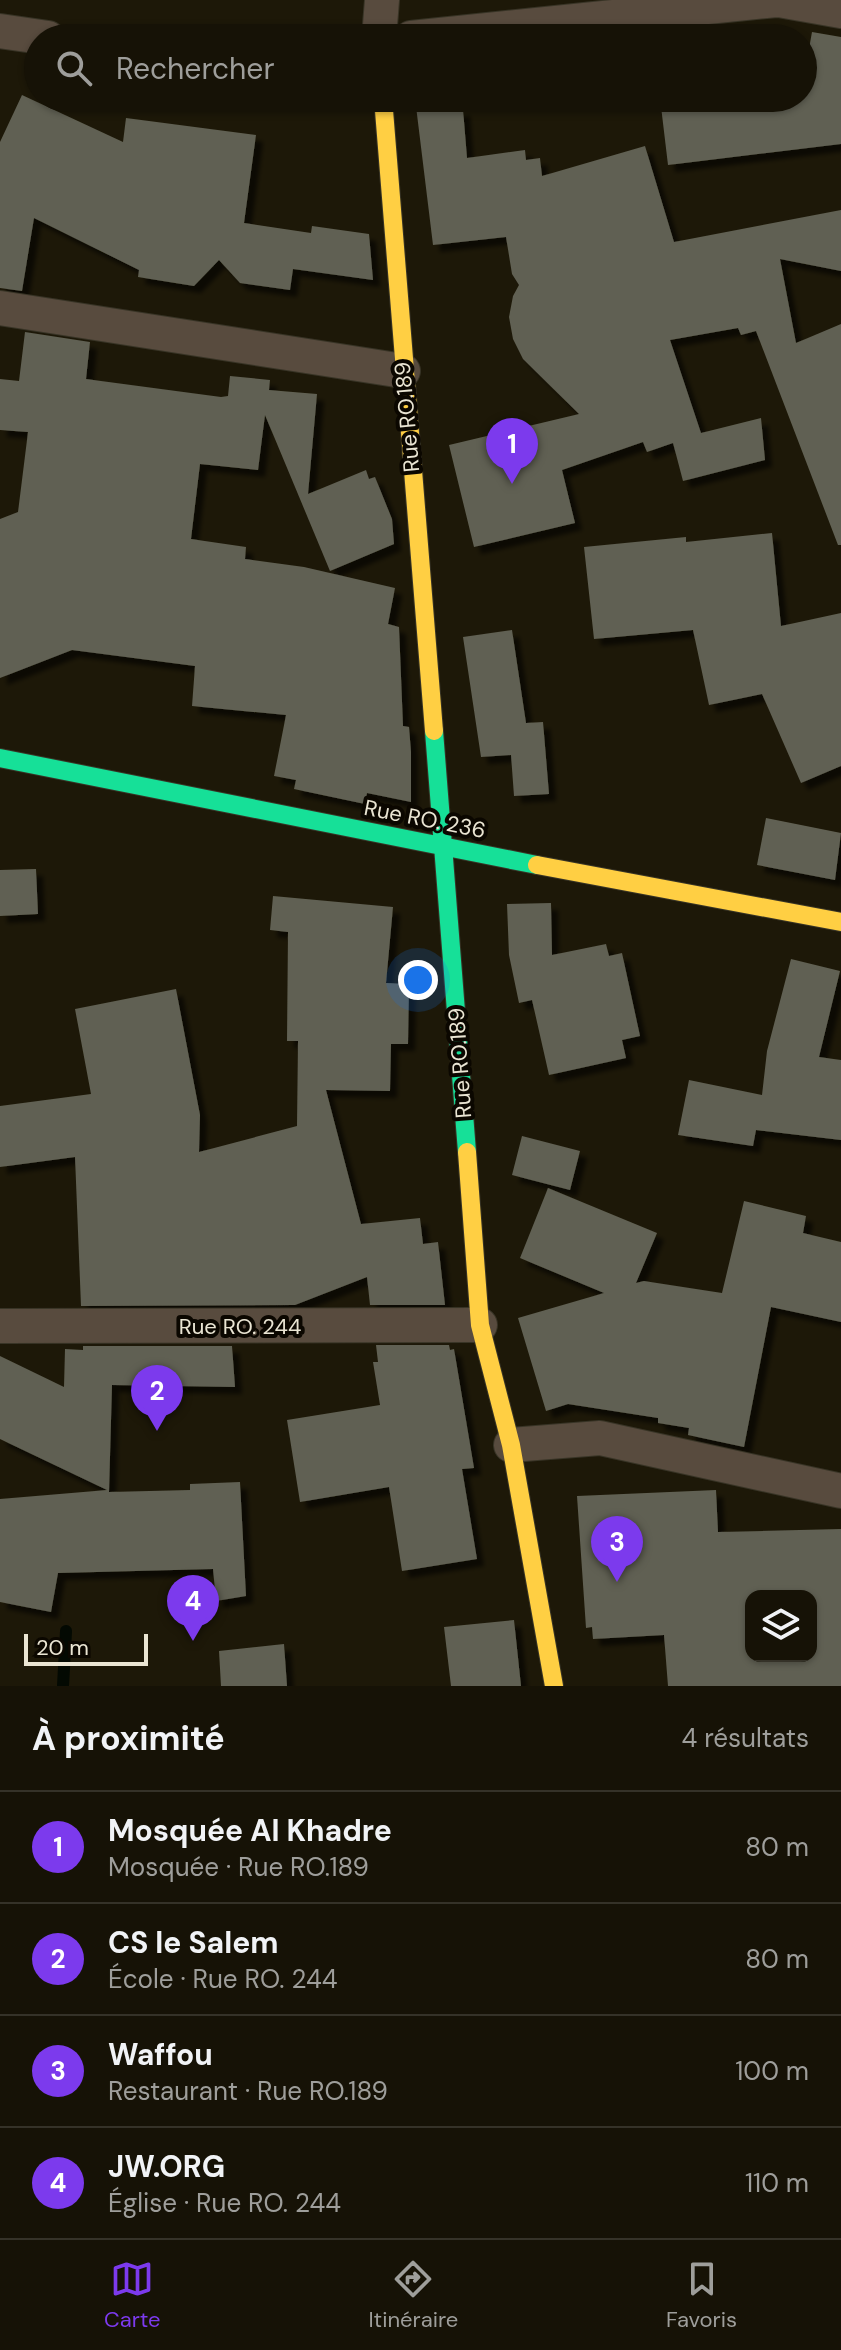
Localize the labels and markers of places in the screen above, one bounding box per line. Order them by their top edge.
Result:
pin: 1 [486,418,538,484]
pin: 2 [131,1365,183,1431]
pin: 3 [591,1516,643,1582]
pin: 4 [167,1575,219,1641]

